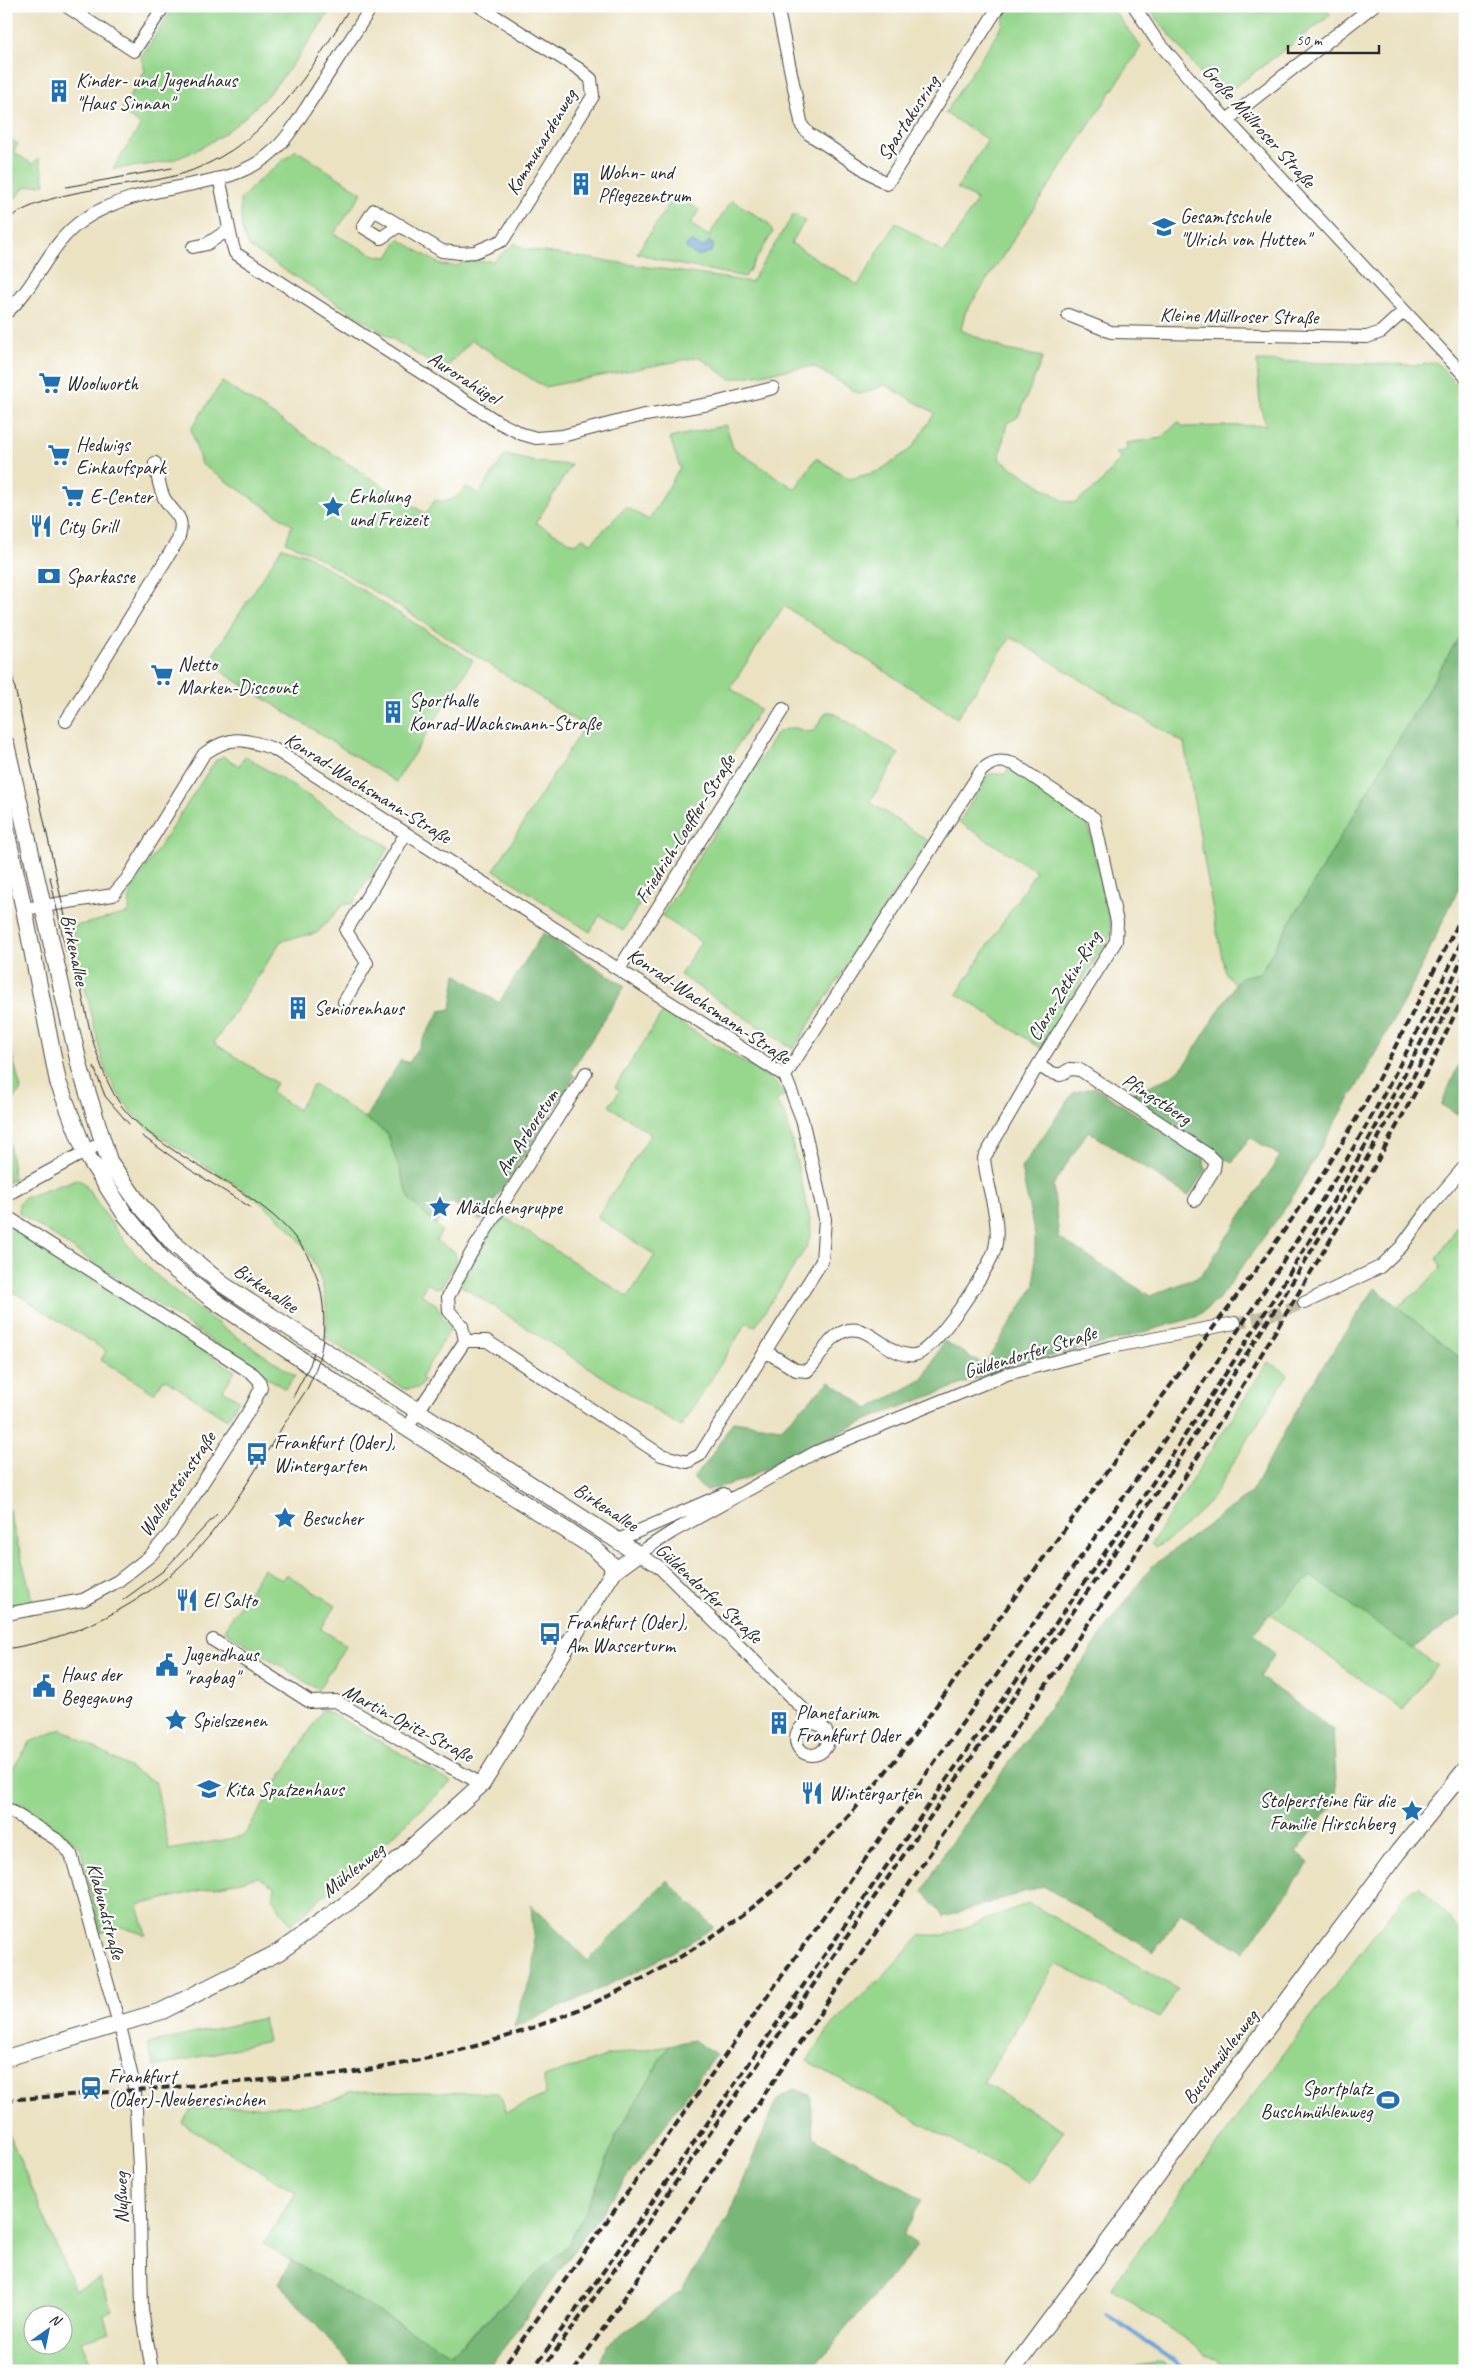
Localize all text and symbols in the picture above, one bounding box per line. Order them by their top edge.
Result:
scale bar [1288,22,1380,54]
text: 50 m [1296,31,1323,50]
street label: Große Müllroser Straße [1197,59,1322,194]
place label: Kinder- und Jugendhaus "Haus Sinnan" [76,68,239,116]
street label: Spartakusring [871,69,946,165]
building icon: Kinder- und Jugendhaus "Haus Sinnan" [46,78,72,104]
street label: Kommunardenweg [500,83,583,199]
place label: Wohn- und Pflegezentrum [598,160,692,208]
building icon: Wohn- und Pflegezentrum [568,171,594,197]
place label: Gesamtschule "Ulrich von Hutten" [1180,204,1315,252]
school or university icon: Gesamtschule "Ulrich von Hutten" [1151,214,1177,240]
street label: Kleine Müllroser Straße [1160,302,1320,330]
street label: Aurorahügel [423,346,508,412]
supermarket icon: Woolworth [37,370,63,396]
place label: Woolworth [66,371,139,396]
place label: Hedwigs Einkaufspark [76,432,167,480]
supermarket icon: Hedwigs Einkaufspark [46,442,72,468]
supermarket icon: E-Center [60,483,86,509]
place label: E-Center [90,484,154,509]
place label: Erholung und Freizeit [349,484,430,532]
place icon: Erholung und Freizeit [320,494,346,520]
restaurant icon: City Grill [28,513,54,539]
place label: City Grill [58,514,121,539]
bank icon: Sparkasse [36,563,62,589]
place label: Sparkasse [66,564,136,589]
place label: Netto Marken-Discount [178,652,300,700]
supermarket icon: Netto Marken-Discount [149,662,175,688]
place label: Sporthalle Konrad-Wachsmann-Straße [409,688,602,736]
building icon: Sporthalle Konrad-Wachsmann-Straße [380,699,406,725]
street label: Konrad-Wachsmann-Straße [280,727,457,850]
street label: Friedrich-Loeffler-Straße [629,749,742,908]
street label: Birkenallee [55,912,95,989]
street label: Clara-Zetkin-Ring [1022,925,1107,1045]
street label: Konrad-Wachsmann-Straße [623,942,797,1071]
building icon: Seniorenhaus [285,995,311,1021]
place label: Seniorenhaus [314,996,406,1021]
street label: Pfingstberg [1118,1067,1197,1131]
street label: Am Arboretum [490,1083,565,1180]
place icon: Mädchengruppe [427,1194,453,1220]
place label: Mädchengruppe [456,1195,563,1220]
street label: Birkenallee [229,1257,304,1319]
street label: Güldendorfer Straße [961,1320,1101,1384]
street label: Wallensteinstraße [133,1426,222,1541]
place label: Frankfurt (Oder), Wintergarten [274,1430,396,1478]
bus stop icon: Frankfurt (Oder), Wintergarten [244,1441,270,1467]
street label: Birkenallee [569,1477,644,1538]
place icon: Besucher [272,1505,298,1531]
place label: Besucher [302,1506,365,1531]
street label: Güldendorfer Straße [650,1537,769,1650]
restaurant icon: El Salto [174,1587,200,1613]
place label: El Salto [203,1588,259,1613]
place label: Frankfurt (Oder), Am Wasserturm [566,1610,688,1658]
bus stop icon: Frankfurt (Oder), Am Wasserturm [537,1621,563,1647]
place label: Jugendhaus "ragbag" [182,1642,260,1690]
public building icon: Jugendhaus "ragbag" [154,1652,180,1678]
place label: Haus der Begegnung [61,1662,133,1710]
public building icon: Haus der Begegnung [31,1673,57,1699]
street label: Martin-Opitz-Straße [338,1678,479,1769]
place label: Planetarium Frankfurt Oder [796,1700,902,1748]
place icon: Spielszenen [163,1707,189,1733]
place label: Spielszenen [192,1708,268,1733]
building icon: Planetarium Frankfurt Oder [766,1710,792,1736]
school or university icon: Kita Spatzenhaus [196,1776,222,1802]
place label: Kita Spatzenhaus [225,1777,346,1802]
restaurant icon: Wintergarten [799,1780,825,1806]
place label: Wintergarten [829,1781,923,1806]
place label: Stolpersteine für die Familie Hirschberg [1259,1788,1397,1836]
place icon: Stolpersteine für die Familie Hirschberg [1399,1798,1425,1824]
street label: Mühlenweg [316,1836,391,1903]
street label: Klabundstraße [81,1860,131,1963]
street label: Buschmühlenweg [1176,2003,1265,2109]
place label: Frankfurt (Oder)-Neuberesinchen [108,2064,266,2112]
station icon: Frankfurt (Oder)-Neuberesinchen [78,2075,104,2101]
place label: Sportplatz Buschmühlenweg [1261,2076,1375,2124]
sports icon: Sportplatz Buschmühlenweg [1375,2087,1401,2113]
street label: Nußweg [108,2170,134,2224]
north arrow [22,2304,72,2354]
text: N [47,2310,65,2330]

